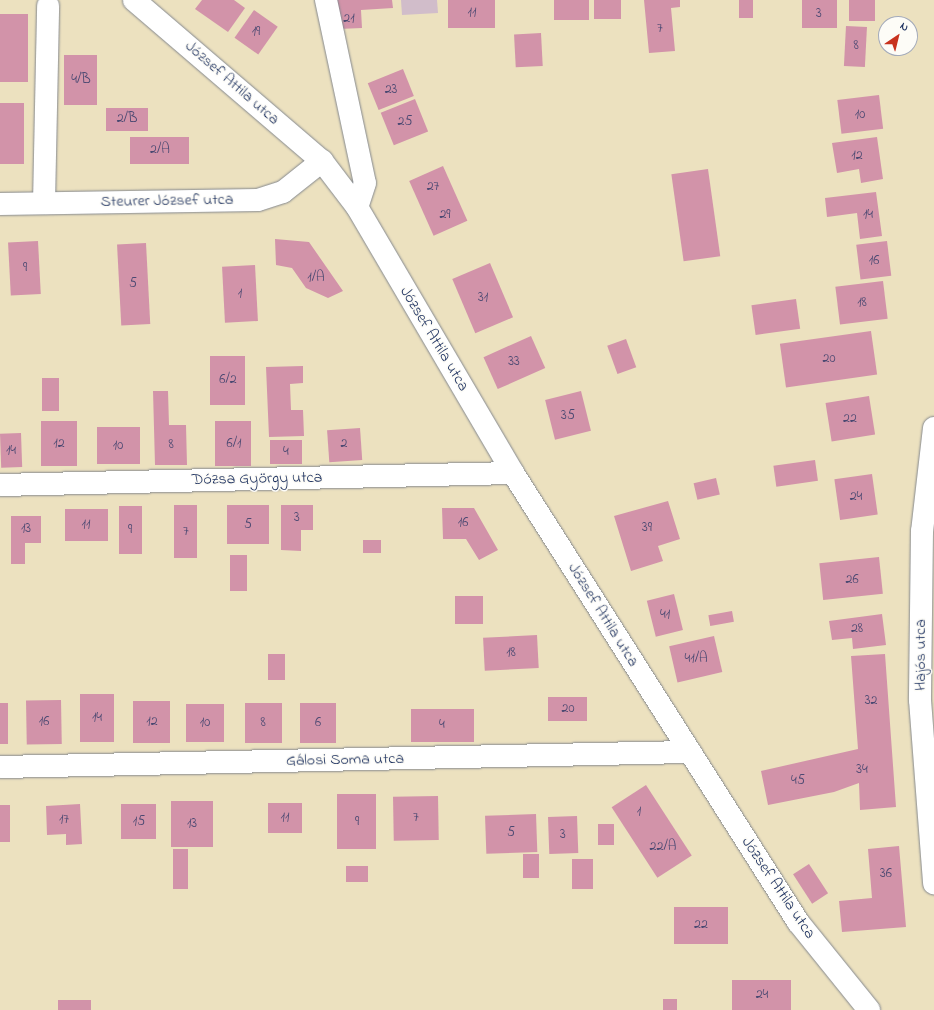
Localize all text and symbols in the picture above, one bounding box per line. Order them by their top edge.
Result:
house number: 11 [468,5,476,21]
house number: 3 [816,6,822,22]
house number: 21 [343,11,355,27]
north arrow [878,16,918,56]
text: N [897,18,912,36]
house number: 7 [657,21,663,37]
house number: 19 [252,24,260,40]
street label: József Attila utca [181,37,283,129]
house number: 8 [853,38,859,54]
house number: 4/B [71,72,91,88]
house number: 23 [385,82,397,98]
house number: 10 [855,107,865,123]
house number: 2/B [117,111,137,127]
house number: 25 [398,114,412,130]
house number: 2/A [150,142,170,158]
house number: 12 [851,148,863,164]
house number: 27 [427,179,439,195]
street label: Steurer József utca [100,190,234,212]
house number: 29 [439,207,451,223]
house number: 14 [863,207,873,223]
house number: 16 [869,253,879,269]
house number: 9 [23,260,27,276]
house number: 1/A [307,270,325,286]
house number: 5 [129,276,137,292]
street label: József Attila utca [395,283,473,395]
house number: 1 [238,286,242,302]
house number: 31 [478,290,488,306]
house number: 18 [857,295,867,311]
house number: 20 [822,351,836,367]
house number: 33 [508,354,520,370]
house number: 6/2 [219,372,237,388]
house number: 35 [561,408,575,424]
house number: 22 [843,411,857,427]
house number: 12 [53,436,65,452]
house number: 6/1 [227,436,241,452]
house number: 2 [341,436,347,452]
house number: 8 [168,437,174,453]
house number: 10 [113,438,123,454]
house number: 14 [6,443,16,459]
house number: 4 [283,444,289,460]
street label: Dózsa György utca [192,468,322,490]
house number: 24 [850,489,862,505]
house number: 3 [294,510,300,526]
house number: 16 [458,515,468,531]
house number: 11 [82,517,90,533]
house number: 5 [244,517,252,533]
house number: 39 [642,520,652,536]
house number: 13 [21,521,31,537]
house number: 9 [128,522,132,538]
house number: 7 [183,524,189,540]
street label: József Attila utca [563,560,643,670]
house number: 26 [845,572,859,588]
house number: 41 [660,607,670,623]
street label: Hajós utca [911,619,931,691]
house number: 28 [851,621,863,637]
house number: 18 [506,645,516,661]
house number: 41/A [684,651,708,667]
house number: 32 [865,693,877,709]
house number: 20 [561,701,575,717]
house number: 14 [92,710,102,726]
house number: 16 [39,714,49,730]
house number: 12 [146,714,158,730]
house number: 10 [200,715,210,731]
house number: 8 [260,715,266,731]
house number: 6 [315,715,321,731]
house number: 4 [439,717,445,733]
street label: Gálosi Soma utca [286,749,404,771]
house number: 34 [856,762,868,778]
house number: 45 [791,773,805,789]
house number: 1 [637,804,641,820]
house number: 11 [281,810,289,826]
house number: 7 [413,810,419,826]
house number: 17 [59,812,69,828]
house number: 15 [133,814,145,830]
house number: 9 [355,814,359,830]
house number: 13 [187,816,197,832]
house number: 5 [507,825,515,841]
house number: 3 [560,827,566,843]
street label: József Attila utca [737,833,819,943]
house number: 22/A [650,839,676,855]
house number: 36 [880,866,892,882]
house number: 22 [694,917,708,933]
house number: 24 [756,987,768,1003]

